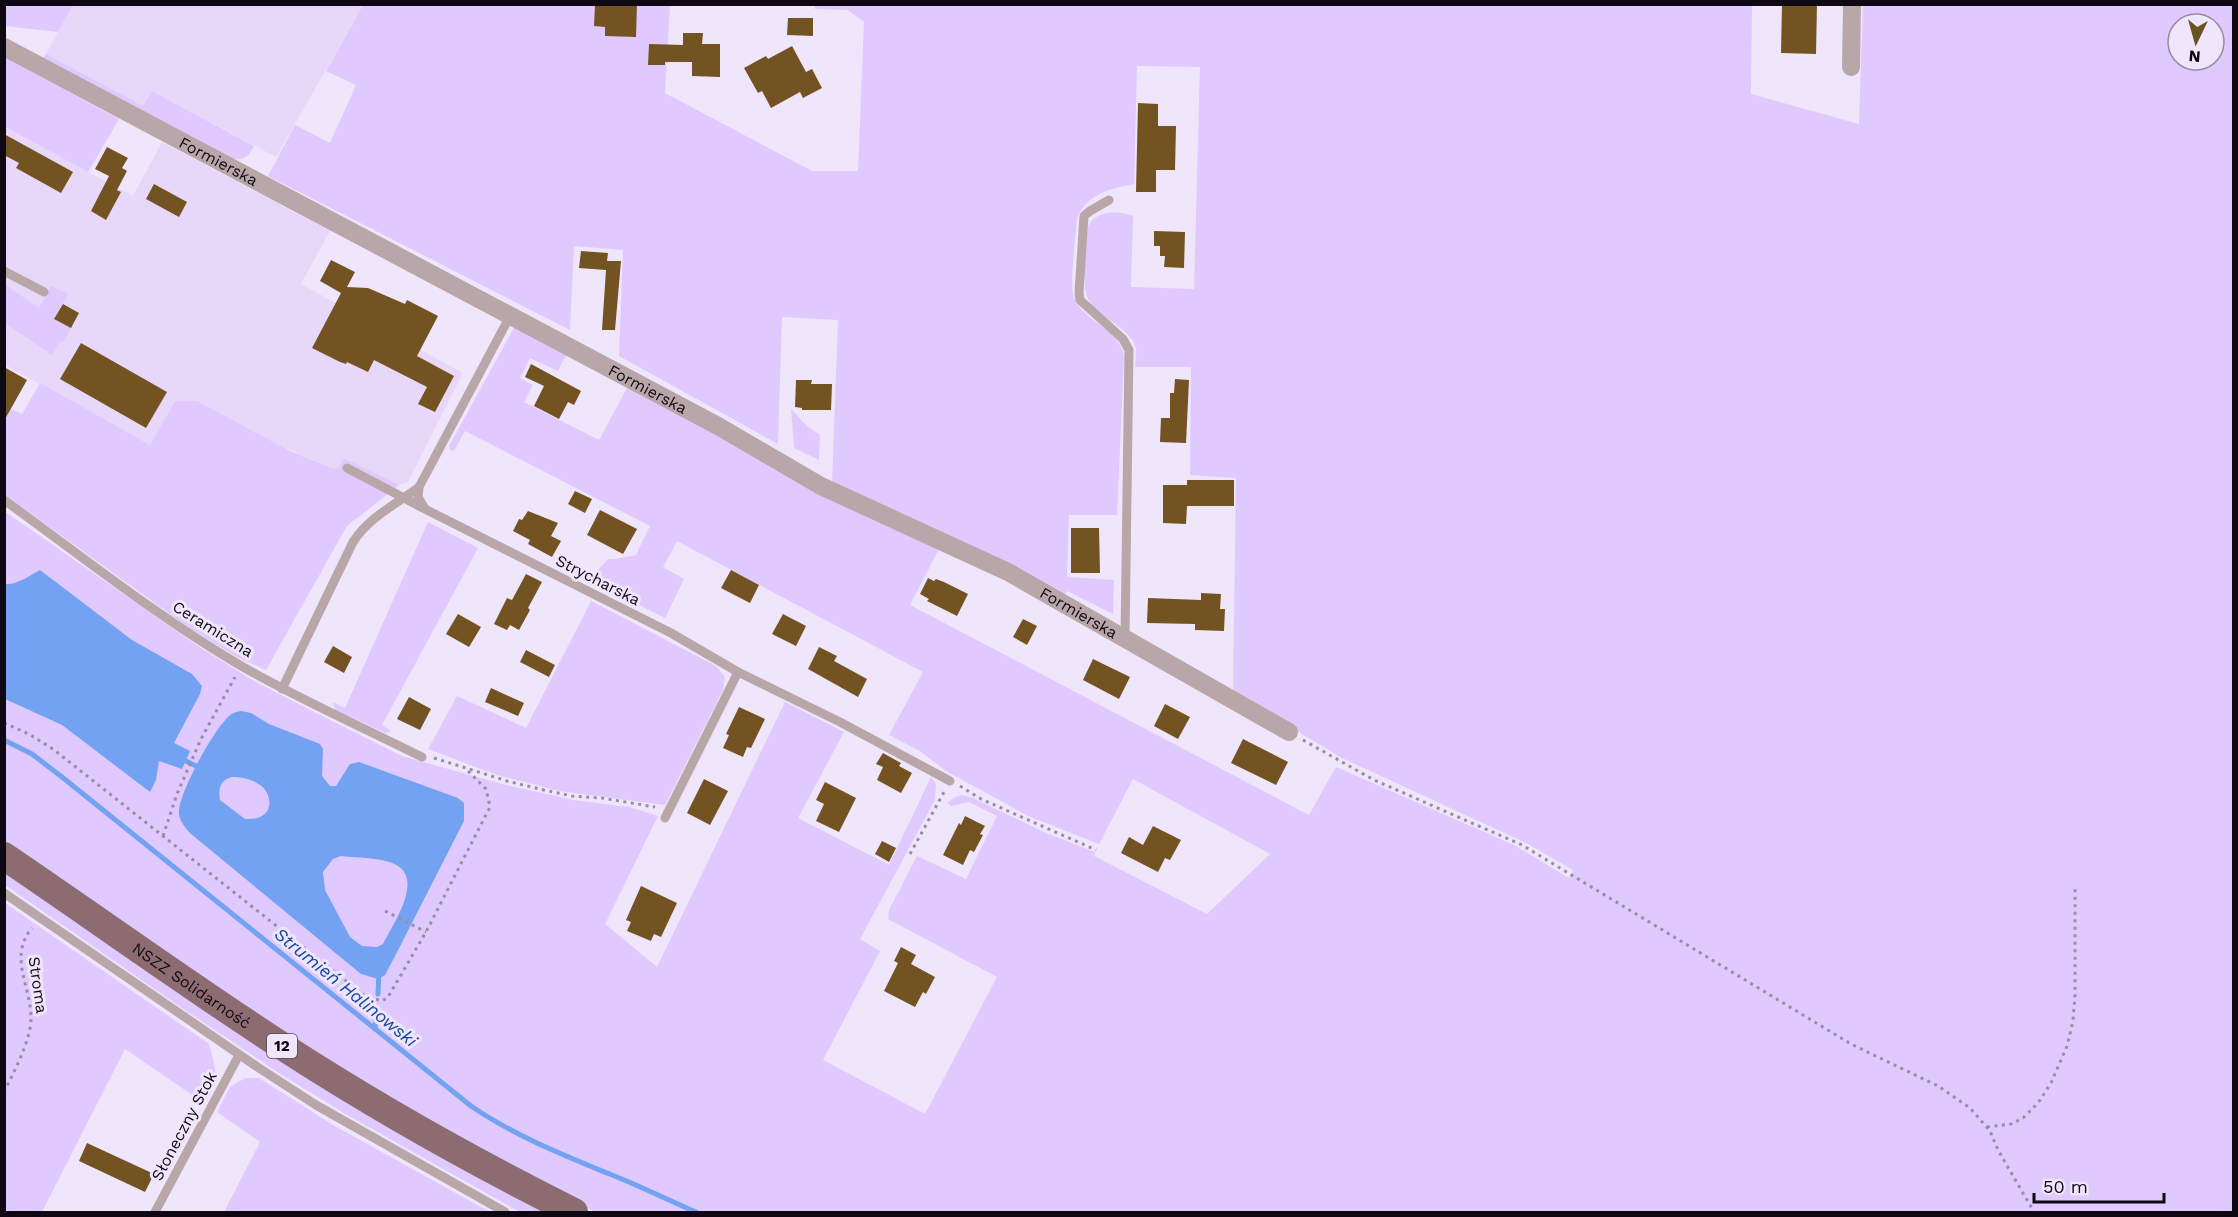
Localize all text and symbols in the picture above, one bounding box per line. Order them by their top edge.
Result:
north arrow [2166,12,2226,72]
text: N [2188,46,2201,66]
street label: Formierska [176,132,261,190]
street label: Formierska [605,360,691,417]
street label: Strycharska [553,551,643,609]
street label: Formierska [1037,583,1121,642]
street label: Ceramiczna [169,597,257,661]
water label: Strumień Halinowski [270,923,423,1052]
street label: NSZZ Solidarność [129,938,255,1032]
street label: Stroma [25,955,51,1015]
road number: 12 [267,1034,297,1058]
street label: Słoneczny Stok [147,1068,221,1184]
scale bar [2034,1166,2164,1204]
text: 50 m [2043,1176,2088,1197]

